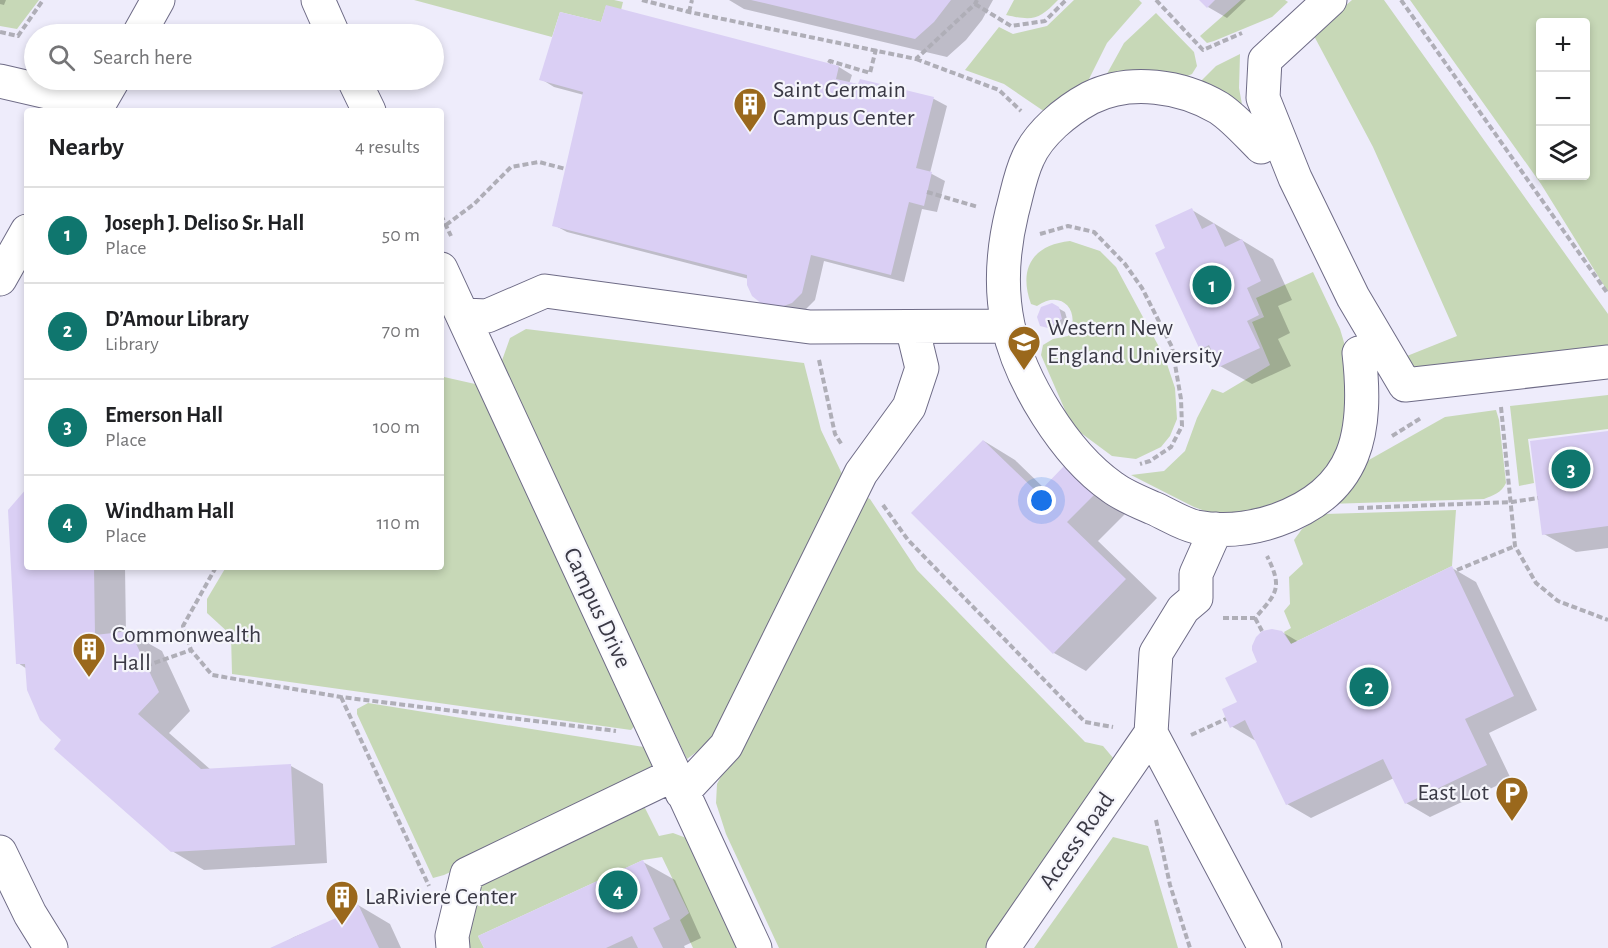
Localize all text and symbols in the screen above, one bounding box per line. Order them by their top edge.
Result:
map controls [1536,18,1590,180]
button: + [1536,18,1590,72]
search box [24,24,444,90]
icon: search [45,41,78,74]
text: Search here [93,46,192,68]
button: − [1536,72,1590,126]
place label: Saint Germain Campus Center [773,78,915,130]
building icon: Saint Germain Campus Center [732,86,768,133]
button: layers [1536,126,1590,180]
text: Nearby [48,134,124,160]
text: 4 results [355,137,420,157]
text: Joseph J. Deliso Sr. Hall [105,212,304,234]
text: 1 [64,225,71,245]
text: 50 m [382,225,420,245]
text: Place [105,238,146,258]
pin: 1 [1192,262,1232,308]
text: D’Amour Library [105,308,249,330]
place label: Western New England University [1047,316,1222,368]
text: 2 [63,321,72,341]
text: 70 m [382,321,420,341]
school or university icon: Western New England University [1006,324,1042,371]
text: Library [105,334,159,354]
text: Emerson Hall [105,404,223,426]
text: 3 [63,417,72,437]
text: 100 m [373,417,420,437]
text: Place [105,430,146,450]
pin: 3 [1552,446,1590,492]
your location [1027,486,1056,515]
text: Windham Hall [105,500,234,522]
text: 4 [62,513,73,533]
text: 110 m [376,513,420,533]
text: Place [105,526,146,546]
street label: Campus Drive [559,544,635,672]
place label: Commonwealth Hall [112,623,261,675]
building icon: Commonwealth Hall [71,631,107,678]
pin: 2 [1350,664,1388,710]
parking icon: East Lot [1494,775,1530,822]
place label: East Lot [1417,781,1489,805]
street label: Access Road [1035,788,1119,894]
pin: 4 [598,868,638,912]
building icon: LaRiviere Center [324,879,360,926]
place label: LaRiviere Center [365,885,517,909]

